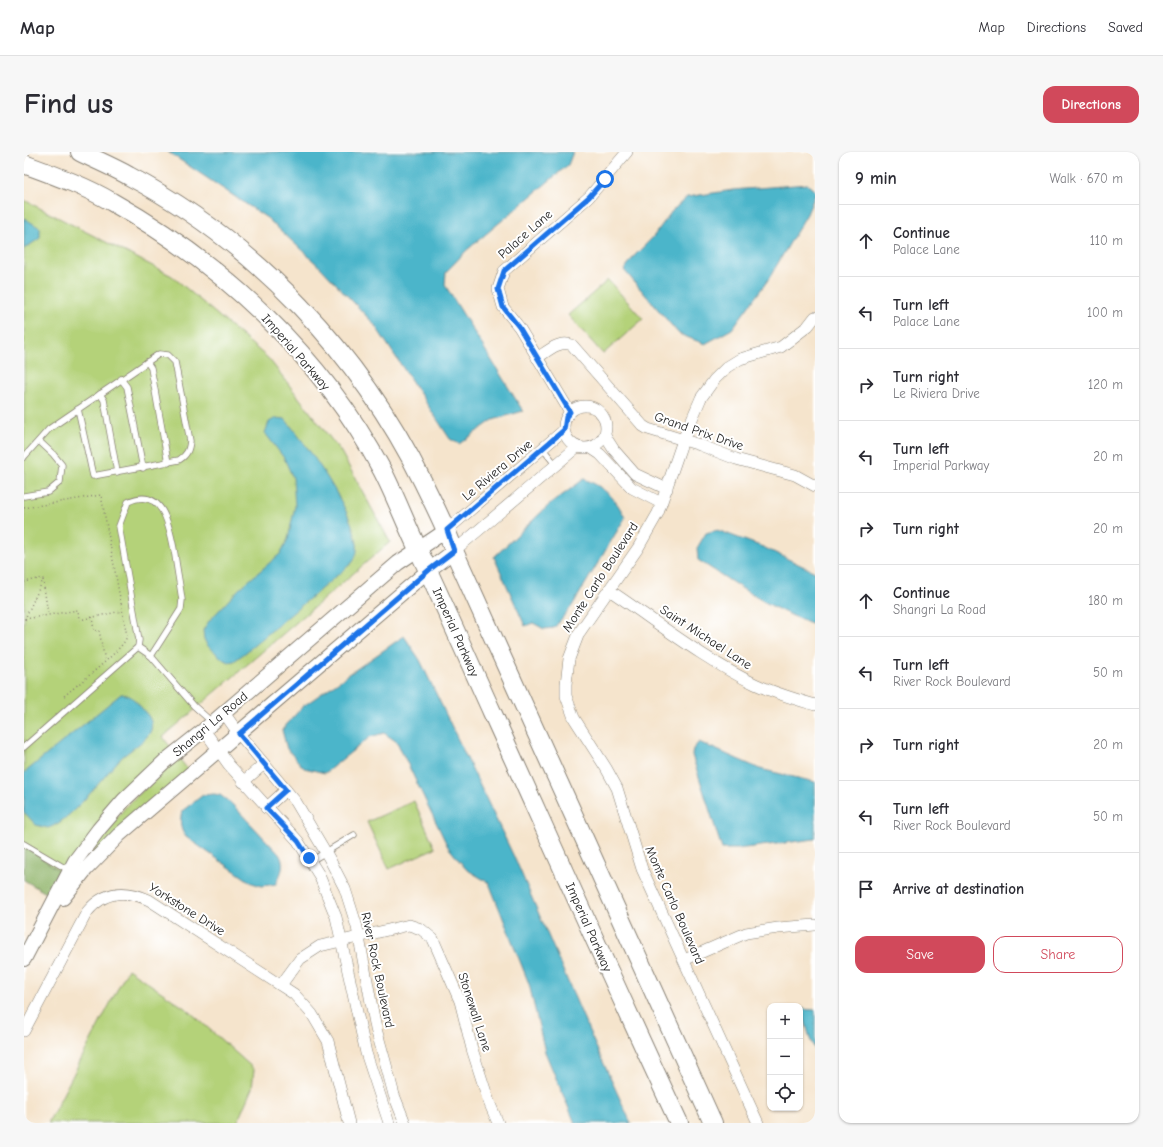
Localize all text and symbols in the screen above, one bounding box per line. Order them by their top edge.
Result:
text: Map [20,17,55,39]
text: Map [978,19,1005,36]
text: Directions [1027,19,1086,36]
text: Saved [1108,19,1143,36]
button: Directions [1043,86,1139,123]
text: Find us [24,88,113,120]
text: 9 min [855,169,897,188]
route start [596,170,614,188]
text: Walk · 670 m [1050,171,1123,186]
street label: Palace Lane [495,206,555,262]
text: Continue [893,224,950,242]
icon: ahead [855,230,877,252]
text: 110 m [1090,233,1123,248]
text: Palace Lane [893,242,960,257]
text: Turn left [893,296,949,314]
icon: left [855,302,877,324]
text: 100 m [1087,305,1123,320]
street label: Imperial Parkway [259,311,333,393]
text: Palace Lane [893,314,960,329]
text: Turn right [893,368,959,386]
icon: right [855,374,877,396]
text: 120 m [1088,377,1123,392]
text: Le Riviera Drive [893,386,980,401]
street label: Grand Prix Drive [652,409,746,453]
street label: Le Riviera Drive [459,436,535,504]
text: Turn left [893,440,949,458]
icon: left [855,446,877,468]
text: 20 m [1093,449,1123,464]
text: Imperial Parkway [893,458,989,473]
icon: right [855,518,877,540]
street label: Monte Carlo Boulevard [559,519,641,635]
text: Turn right [893,520,959,538]
text: 20 m [1093,521,1123,536]
text: Continue [893,584,950,602]
street label: Imperial Parkway [430,585,482,679]
icon: ahead [855,590,877,612]
text: 180 m [1088,593,1123,608]
street label: Saint Michael Lane [657,602,755,672]
text: Shangri La Road [893,602,986,617]
text: Turn left [893,656,949,674]
icon: left [855,662,877,684]
text: 50 m [1093,665,1123,680]
text: River Rock Boulevard [893,674,1011,689]
street label: Shangri La Road [170,688,250,760]
icon: right [855,734,877,756]
text: Turn right [893,736,959,754]
text: 20 m [1093,737,1123,752]
text: Turn left [893,800,949,818]
icon: left [855,806,877,828]
text: 50 m [1093,809,1123,824]
text: River Rock Boulevard [893,818,1011,833]
street label: Monte Carlo Boulevard [642,844,708,966]
route end [300,849,318,867]
icon: arrive [855,878,877,900]
street label: Yorkstone Drive [146,880,228,939]
street label: Imperial Parkway [563,880,615,974]
text: Arrive at destination [893,880,1024,898]
street label: River Rock Boulevard [358,911,398,1029]
button: Save [855,936,985,973]
button: Share [993,936,1123,973]
street label: Stonewall Lane [455,971,495,1054]
map controls [767,1003,803,1111]
button: + [767,1003,803,1039]
button: − [767,1039,803,1075]
button: locate [767,1075,803,1111]

